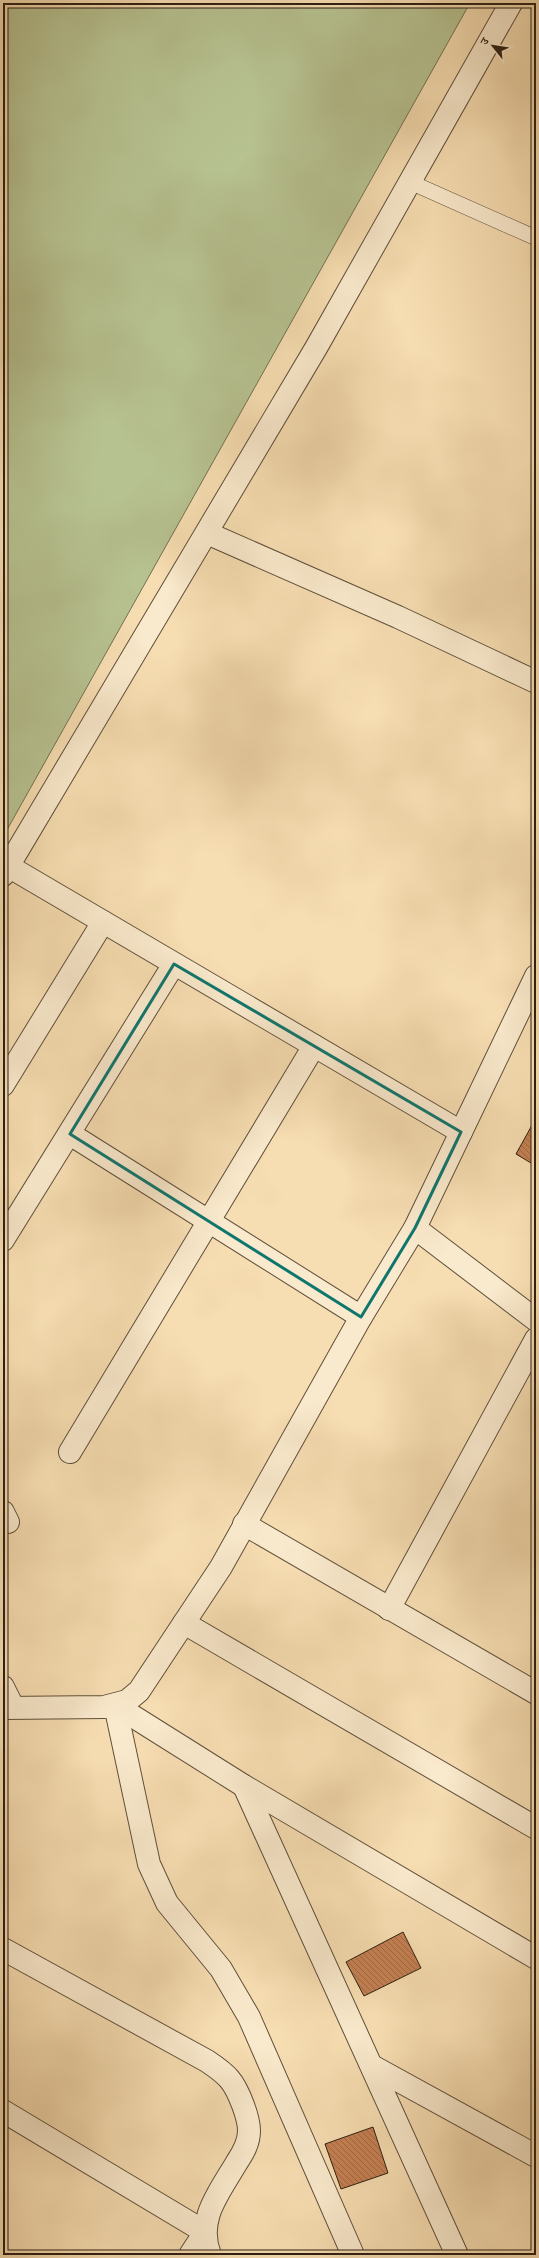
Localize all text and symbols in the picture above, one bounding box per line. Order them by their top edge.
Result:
north arrow [473,26,513,66]
text: उ [476,33,493,48]

